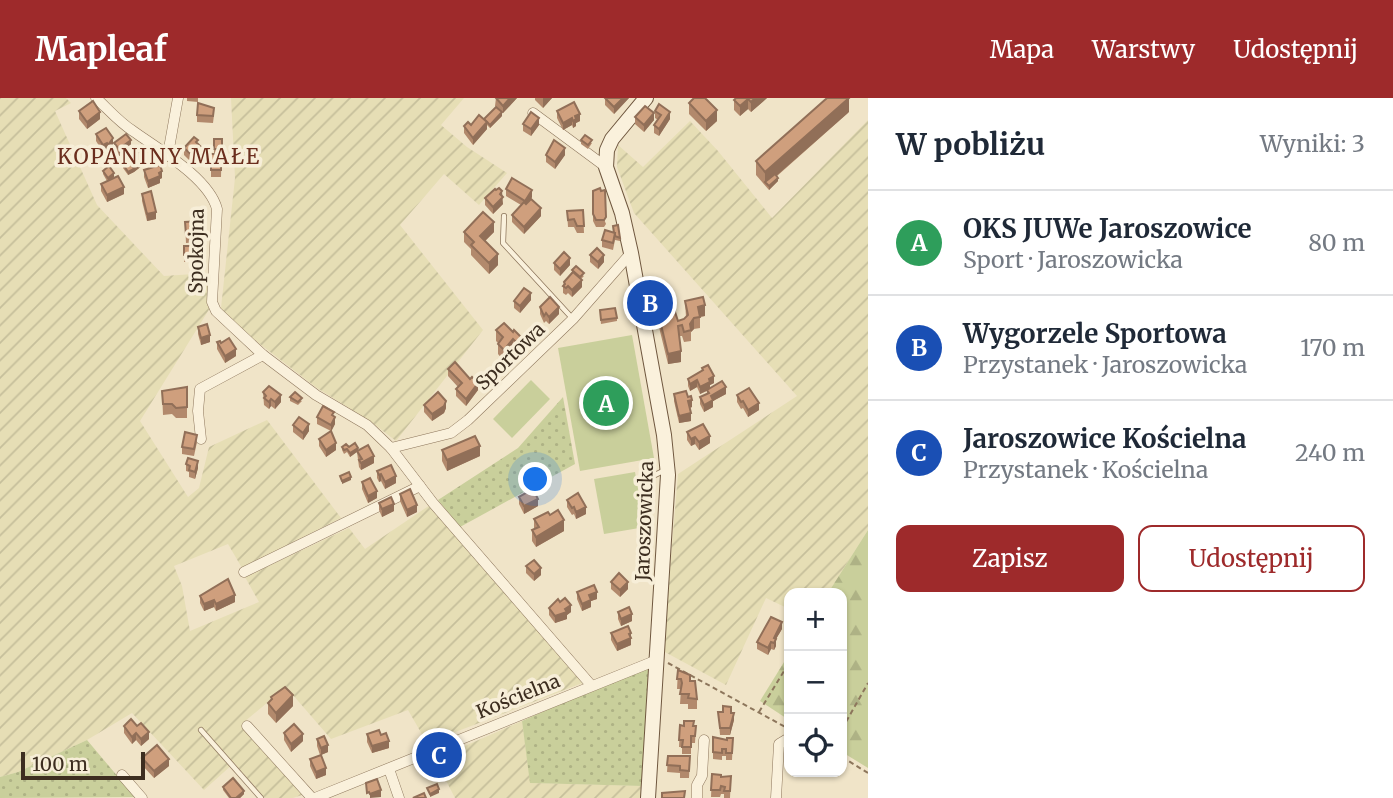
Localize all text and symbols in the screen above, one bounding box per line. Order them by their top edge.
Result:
text: Mapleaf [35,29,167,70]
text: Mapa [990,34,1054,65]
text: Warstwy [1092,34,1195,65]
text: Udostępnij [1233,34,1358,65]
text: W pobliżu [896,125,1045,163]
text: Wyniki: 3 [1260,129,1365,158]
district label: KOPANINY MAŁE [57,143,261,170]
street label: Spokojna [183,208,209,294]
text: OKS JUWe Jaroszowice [963,212,1252,245]
text: A [911,228,927,257]
text: 80 m [1308,228,1365,257]
text: Sport · Jaroszowicka [963,245,1183,274]
pin: B [627,277,673,329]
street label: Sportowa [470,317,550,395]
text: Wygorzele Sportowa [963,317,1227,350]
text: B [911,333,927,362]
text: 170 m [1300,333,1365,362]
text: Przystanek · Jaroszowicka [963,350,1247,379]
pin: A [583,377,629,429]
text: Jaroszowice Kościelna [963,422,1246,455]
text: C [911,438,927,467]
text: 240 m [1295,438,1365,467]
text: Przystanek · Kościelna [963,455,1208,484]
street label: Jaroszowicka [630,460,658,583]
your location [518,462,552,496]
button: Zapisz [896,525,1124,592]
button: Udostępnij [1138,525,1365,592]
map controls [784,588,847,777]
button: + [784,588,847,651]
button: − [784,651,847,714]
street label: Kościelna [473,668,563,724]
button: locate [784,714,847,777]
pin: C [416,729,462,781]
scale bar [21,749,145,781]
text: 100 m [32,752,88,776]

